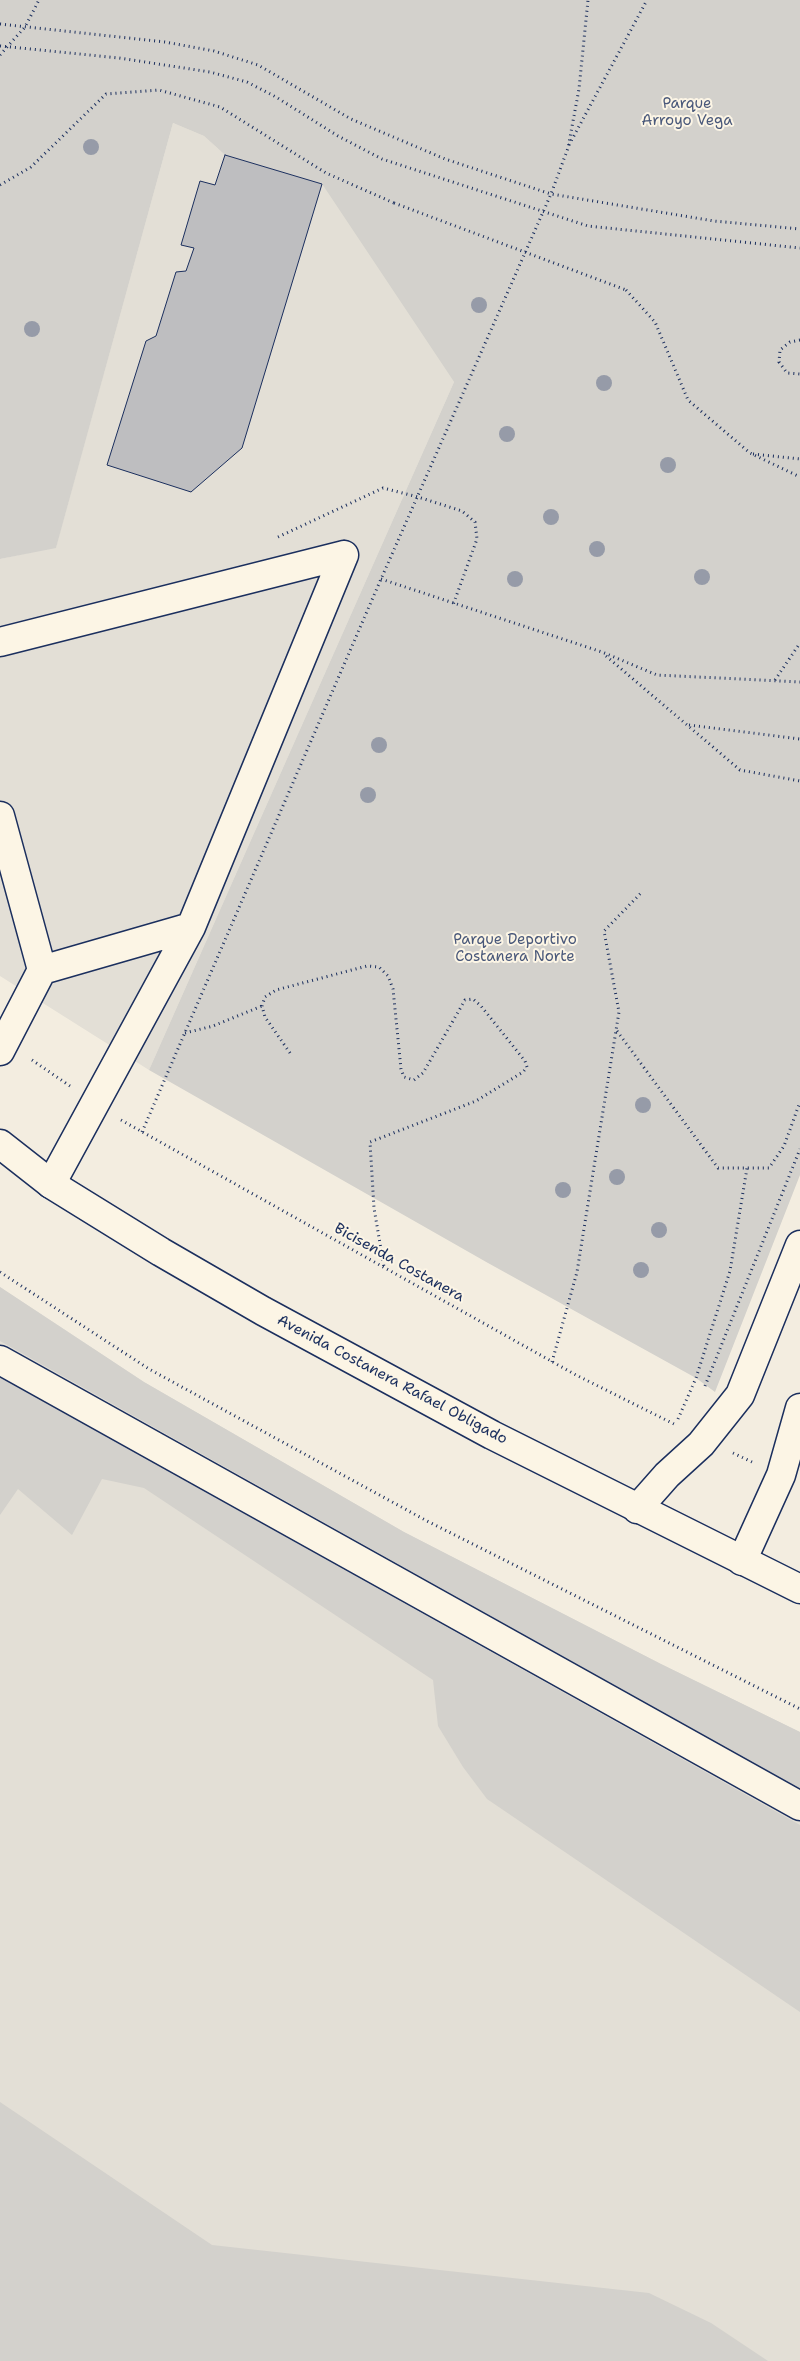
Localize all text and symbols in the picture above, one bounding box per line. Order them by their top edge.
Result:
park label: Parque Arroyo Vega [641,95,733,130]
park label: Parque Deportivo Costanera Norte [453,931,577,966]
street label: Bicisenda Costanera [331,1220,467,1306]
street label: Avenida Costanera Rafael Obligado [274,1311,510,1449]

